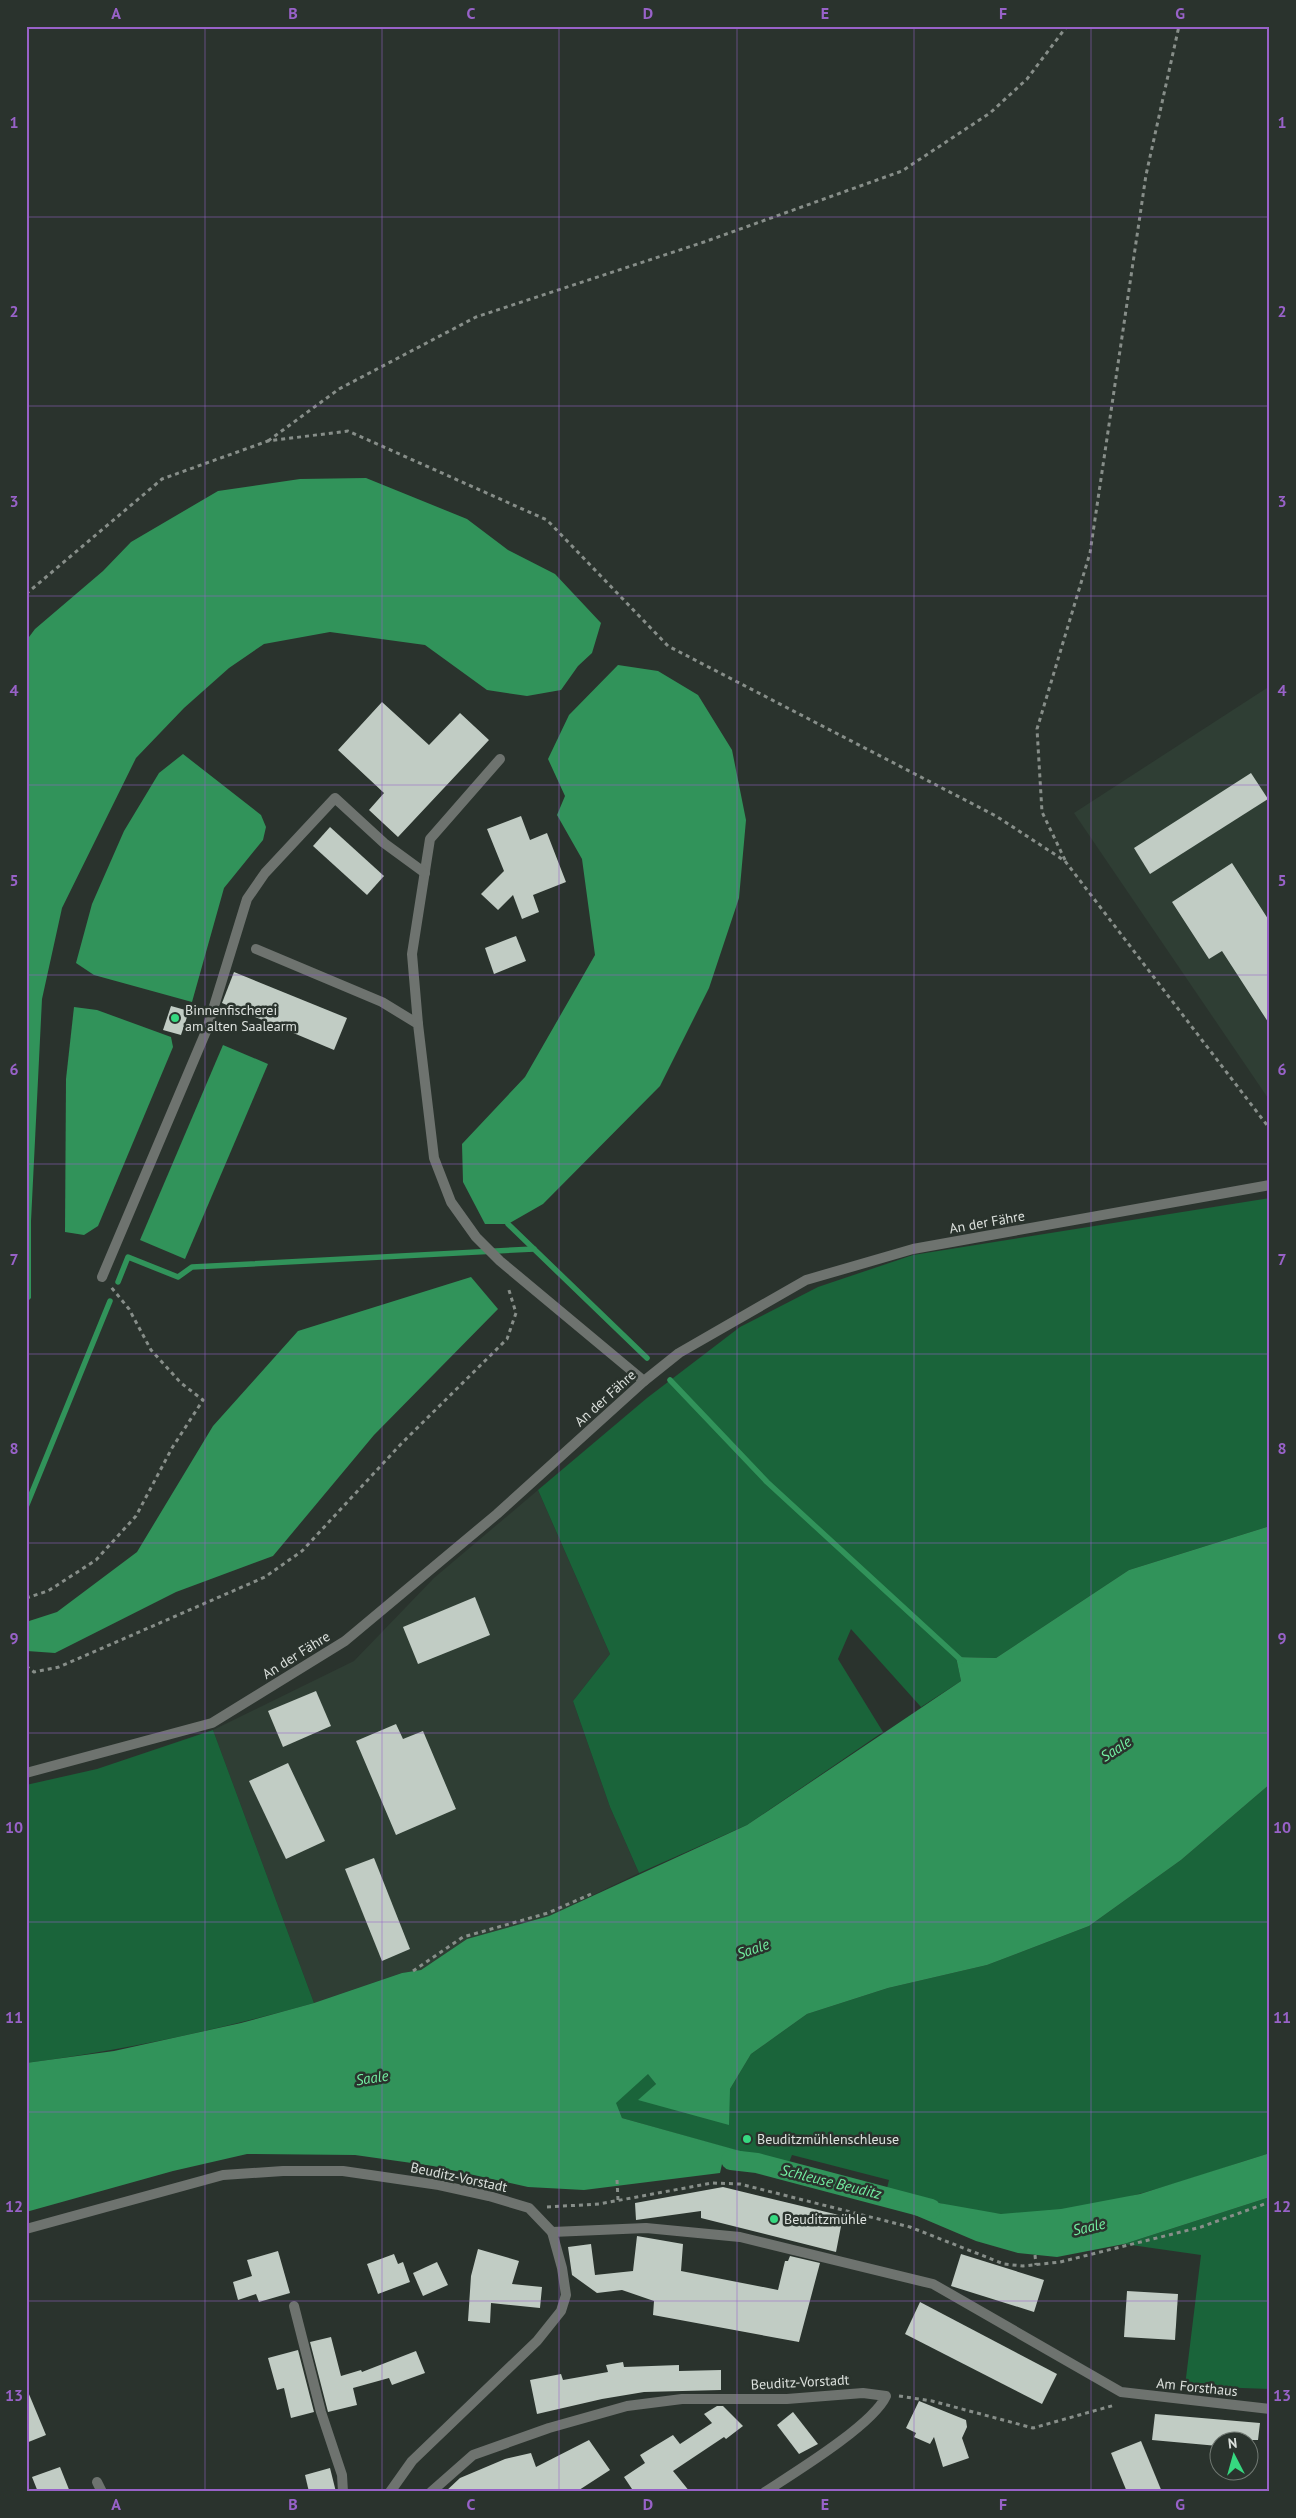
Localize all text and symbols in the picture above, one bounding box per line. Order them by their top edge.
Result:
text: A [111,3,121,23]
text: B [288,3,298,23]
text: C [467,3,476,23]
text: D [643,3,653,23]
text: E [821,3,829,23]
text: F [999,3,1007,23]
text: G [1175,3,1185,23]
text: 1 [9,112,19,132]
text: 1 [1277,112,1287,132]
text: 2 [9,301,19,321]
text: 2 [1277,301,1287,321]
text: 3 [9,491,19,511]
text: 3 [1277,491,1287,511]
text: 4 [9,680,19,700]
text: 4 [1277,680,1287,700]
text: 5 [9,870,19,890]
text: 5 [1277,870,1287,890]
place label: Binnenfischerei am alten Saalearm [185,1001,297,1035]
marker: Binnenfischerei am alten Saalearm [169,1012,181,1024]
text: 6 [9,1059,19,1079]
text: 6 [1277,1059,1287,1079]
street label: An der Fähre [948,1206,1026,1238]
text: 7 [9,1249,19,1269]
text: 7 [1277,1249,1287,1269]
street label: An der Fähre [571,1366,639,1430]
text: 8 [9,1438,19,1458]
text: 8 [1277,1438,1287,1458]
street label: An der Fähre [259,1627,333,1683]
text: 9 [9,1628,19,1648]
text: 9 [1277,1628,1287,1648]
water label: Saale [1097,1732,1135,1766]
text: 10 [5,1817,23,1837]
text: 10 [1273,1817,1291,1837]
water label: Saale [734,1934,772,1963]
text: 11 [5,2007,23,2027]
text: 11 [1273,2007,1291,2027]
water label: Saale [354,2066,390,2089]
place label: Beuditzmühlenschleuse [757,2130,899,2148]
marker: Beuditzmühlenschleuse [741,2133,753,2145]
street label: Beuditz-Vorstadt [409,2158,509,2196]
water label: Schleuse Beuditz [779,2160,884,2203]
text: 12 [5,2196,23,2216]
text: 12 [1273,2196,1291,2216]
place label: Beuditzmühle [784,2210,867,2228]
marker: Beuditzmühle [768,2213,780,2225]
water label: Saale [1071,2214,1107,2240]
street label: Beuditz-Vorstadt [750,2370,850,2394]
street label: Am Forsthaus [1156,2374,1239,2400]
text: 13 [5,2385,23,2405]
text: 13 [1273,2385,1291,2405]
north arrow [1208,2430,1258,2480]
text: N [1227,2434,1238,2453]
text: A [111,2494,121,2514]
text: B [288,2494,298,2514]
text: C [467,2494,476,2514]
text: D [643,2494,653,2514]
text: E [821,2494,829,2514]
text: F [999,2494,1007,2514]
text: G [1175,2494,1185,2514]

